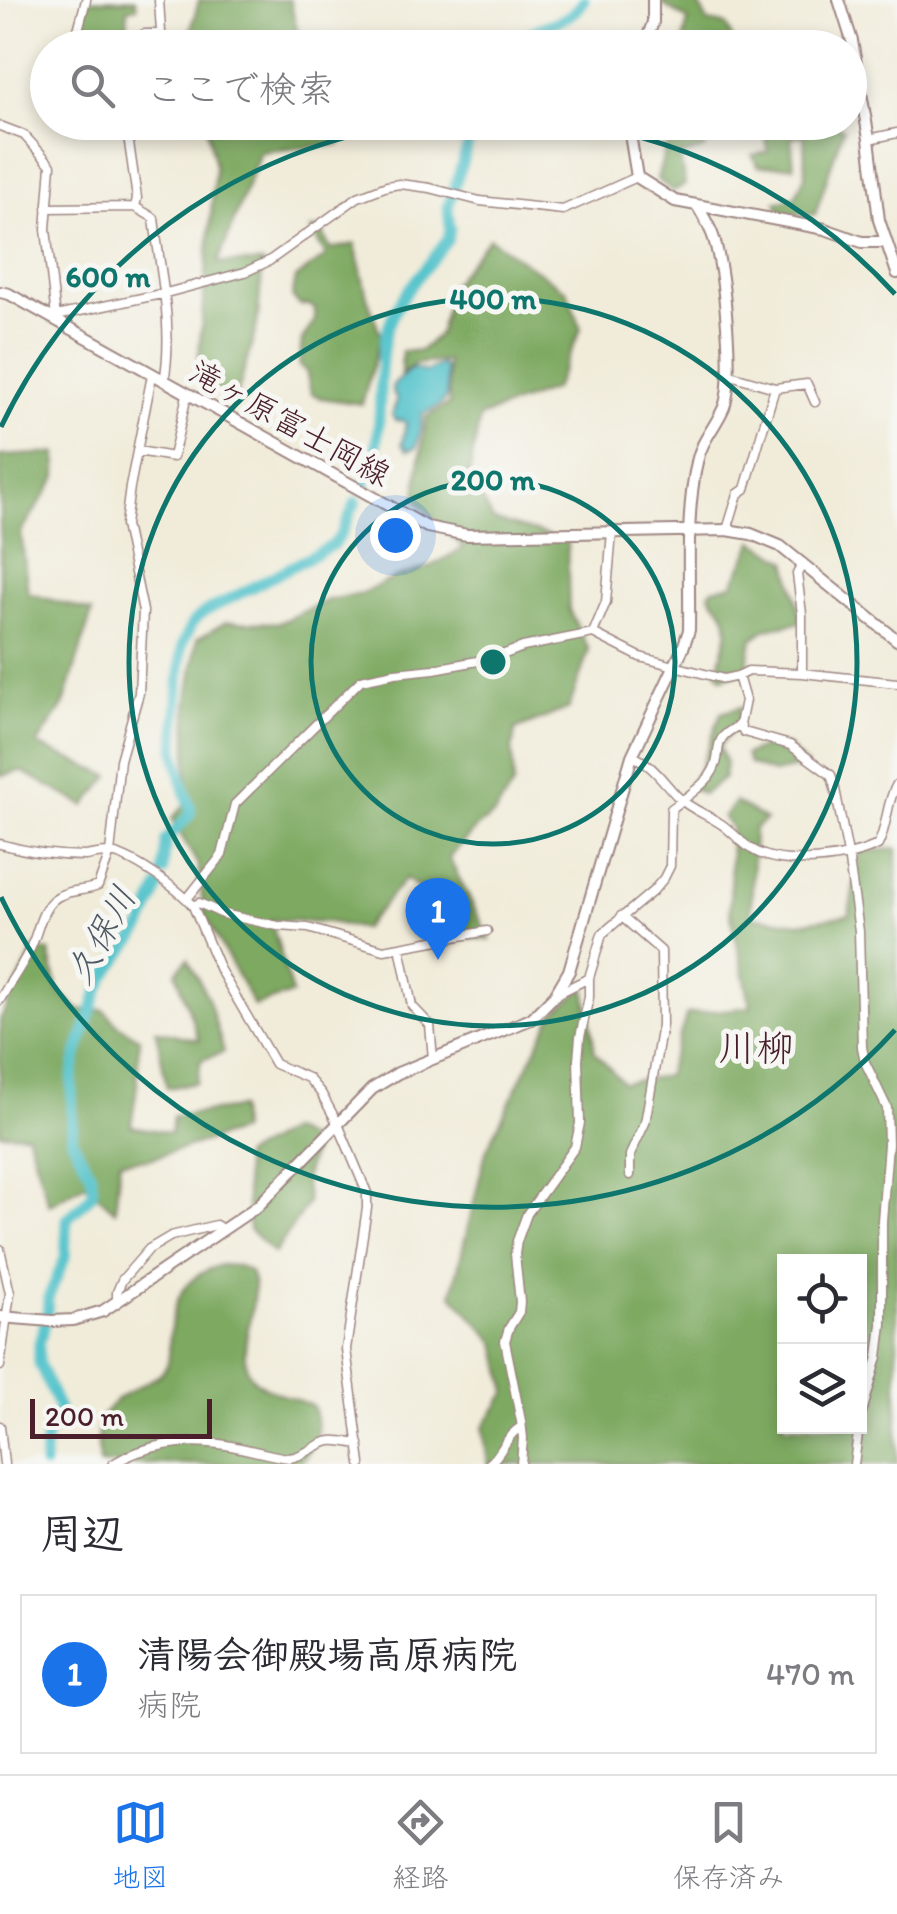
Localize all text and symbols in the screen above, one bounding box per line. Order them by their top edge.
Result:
search box [30,30,867,140]
icon: search [65,58,120,113]
text: ここで検索 [145,66,335,112]
text: 600 m [66,258,151,295]
text: 400 m [450,280,537,317]
street label: 滝ヶ原富士岡線 [183,352,397,494]
text: 200 m [451,461,536,498]
your location [370,510,421,561]
centre of rings [475,644,511,680]
pin: 1 [406,878,470,960]
water label: 久保川 [57,879,145,991]
district label: 川柳 [718,1025,794,1071]
map controls [777,1254,867,1434]
button: locate [777,1254,867,1344]
button: layers [777,1344,867,1434]
scale bar [30,1394,212,1438]
text: 200 m [45,1399,124,1433]
text: 周辺 [40,1508,124,1559]
text: 清陽会御殿場高原病院 [137,1632,517,1678]
text: 1 [67,1655,82,1693]
text: 470 m [766,1655,855,1693]
text: 病院 [137,1686,201,1724]
tab: 地図 [112,1795,168,1895]
tab: 経路 [392,1795,449,1895]
tab: 保存済み [673,1795,785,1895]

